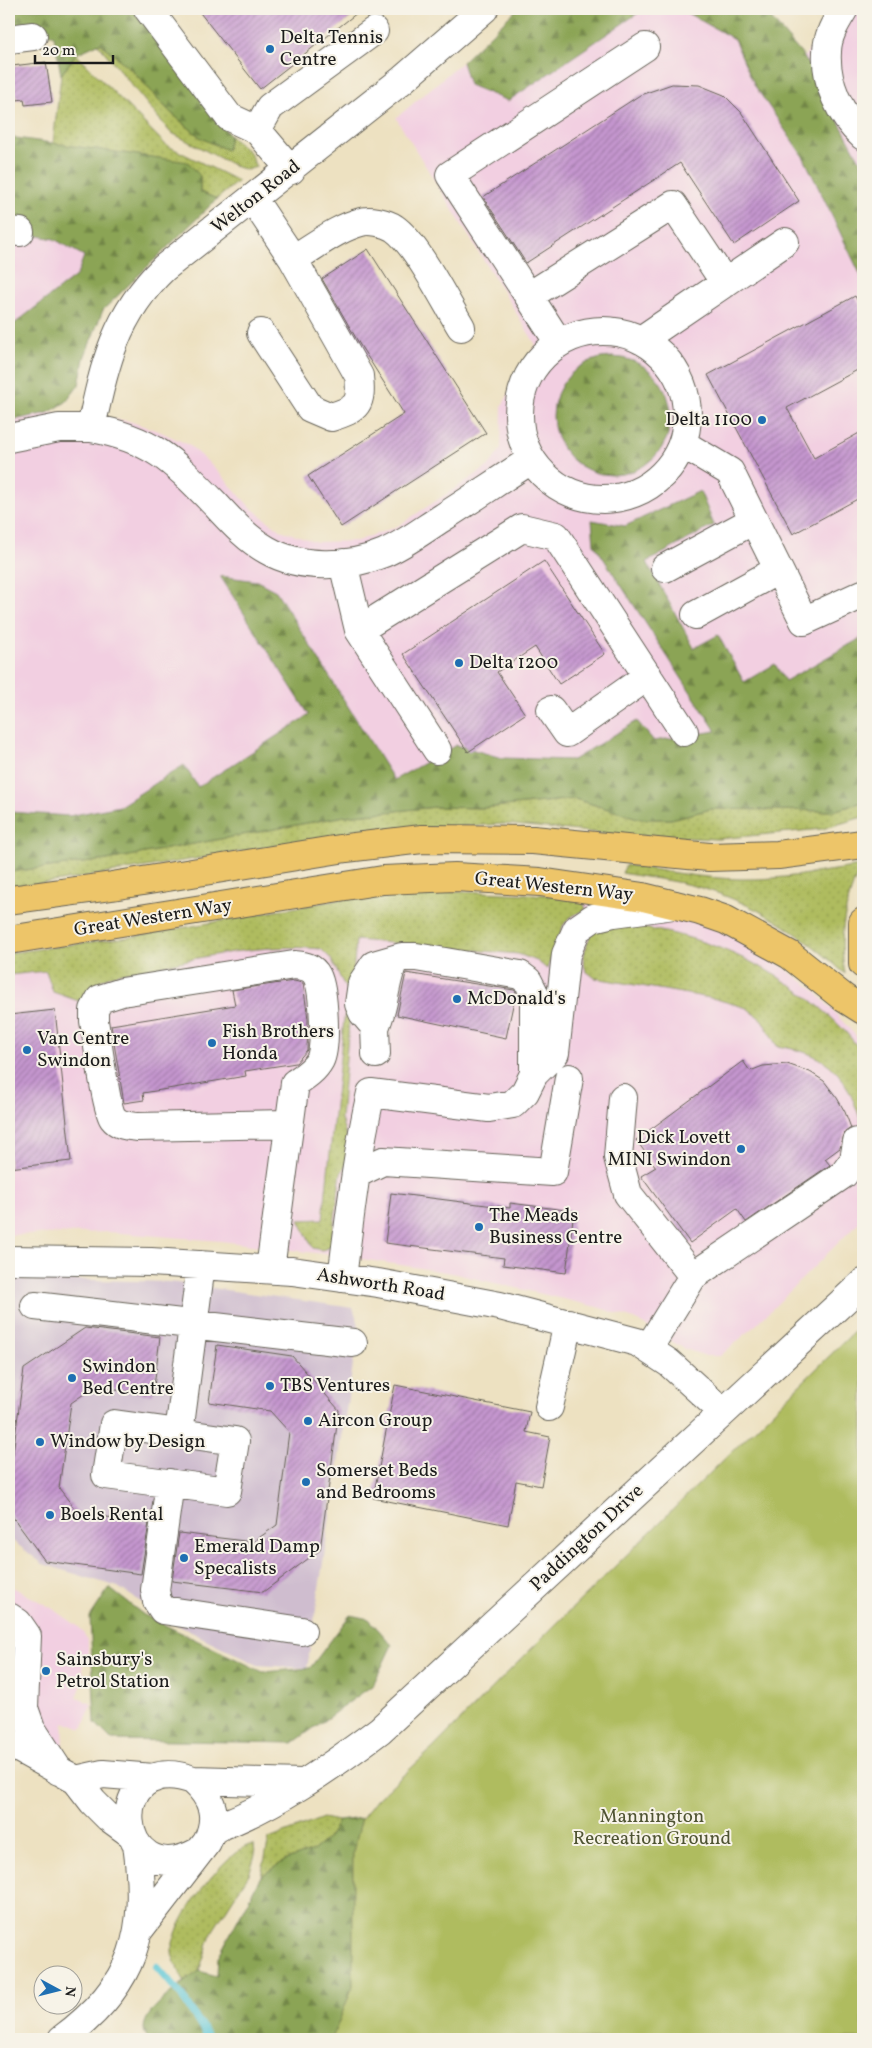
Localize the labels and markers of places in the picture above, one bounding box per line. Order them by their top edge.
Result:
place label: Delta Tennis Centre [280,25,383,73]
marker: Delta Tennis Centre [264,43,276,55]
place label: Delta 1100 [666,407,752,433]
marker: Delta 1100 [756,414,768,426]
place label: Delta 1200 [469,650,558,676]
marker: Delta 1200 [453,657,465,669]
place label: McDonald's [467,986,566,1012]
marker: McDonald's [451,993,463,1005]
place label: Fish Brothers Honda [222,1019,334,1067]
place label: Van Centre Swindon [37,1026,129,1074]
marker: Fish Brothers Honda [206,1037,218,1049]
marker: Van Centre Swindon [21,1044,33,1056]
place label: Dick Lovett MINI Swindon [608,1125,731,1173]
marker: Dick Lovett MINI Swindon [735,1143,747,1155]
place label: The Meads Business Centre [489,1203,622,1251]
marker: The Meads Business Centre [473,1221,485,1233]
place label: Swindon Bed Centre [82,1354,174,1402]
marker: Swindon Bed Centre [66,1372,78,1384]
place label: TBS Ventures [280,1373,390,1399]
marker: TBS Ventures [264,1380,276,1392]
place label: Aircon Group [318,1408,432,1434]
marker: Aircon Group [302,1415,314,1427]
place label: Window by Design [50,1429,206,1455]
marker: Window by Design [34,1436,46,1448]
place label: Somerset Beds and Bedrooms [316,1458,438,1506]
marker: Somerset Beds and Bedrooms [300,1476,312,1488]
place label: Boels Rental [60,1502,164,1528]
marker: Boels Rental [44,1509,56,1521]
place label: Emerald Damp Specalists [194,1534,320,1582]
marker: Emerald Damp Specalists [178,1552,190,1564]
place label: Sainsbury's Petrol Station [56,1647,170,1695]
marker: Sainsbury's Petrol Station [40,1665,52,1677]

